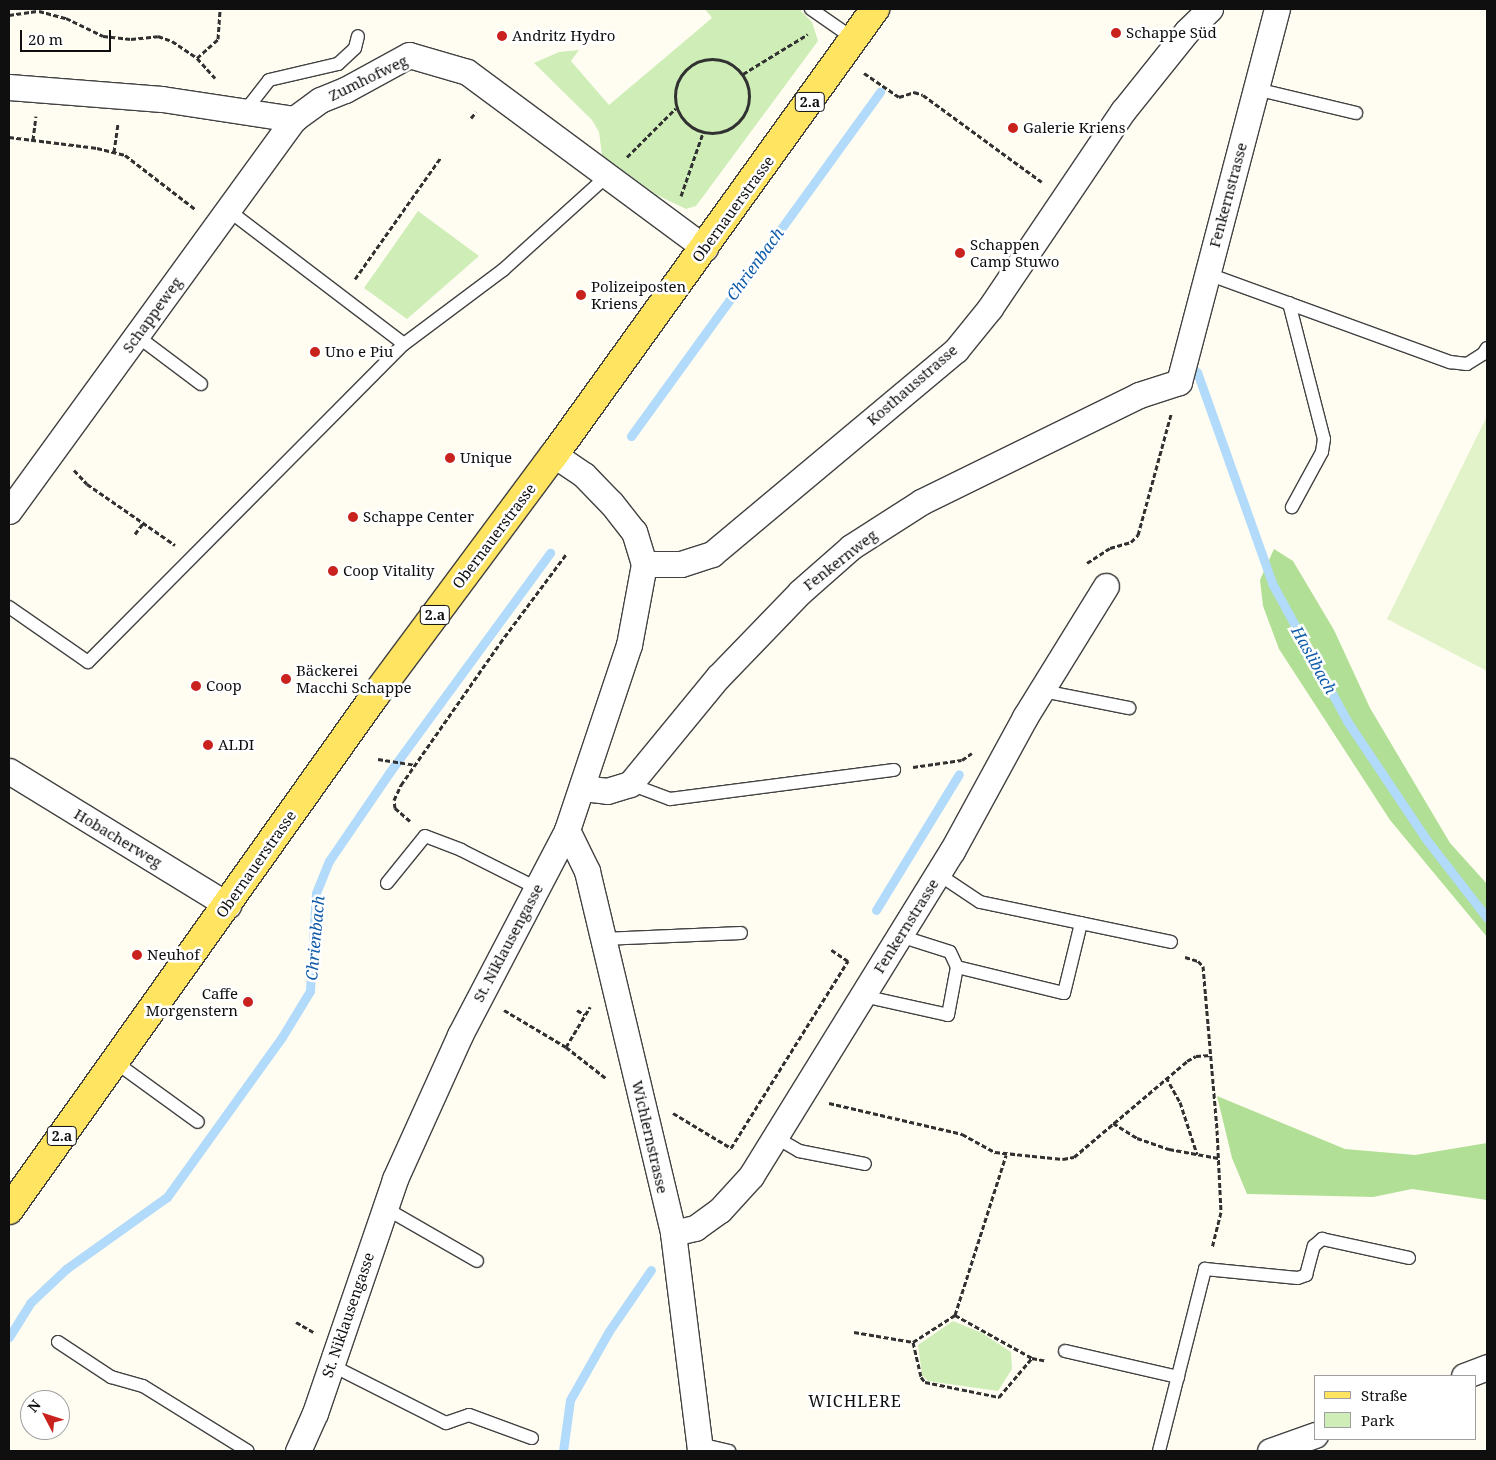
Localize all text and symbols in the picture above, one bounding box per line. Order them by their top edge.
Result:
scale bar [22,20,114,52]
place label: Schappe Süd [1126,24,1217,42]
place label: Andritz Hydro [512,27,615,45]
marker: Schappe Süd [1110,27,1122,39]
text: 20 m [28,29,63,49]
marker: Andritz Hydro [496,30,508,42]
street label: Zumhofweg [326,51,410,105]
road number: 2.a [794,90,826,114]
place label: Galerie Kriens [1023,119,1125,137]
marker: Galerie Kriens [1007,122,1019,134]
street label: Fenkernstrasse [1205,141,1251,249]
street label: Obernauerstrasse [688,152,778,266]
water label: Chrienbach [722,224,788,304]
place label: Schappen Camp Stuwo [970,235,1059,270]
marker: Schappen Camp Stuwo [954,247,966,259]
street label: Schappeweg [119,274,185,356]
place label: Polizeiposten Kriens [591,277,686,312]
marker: Polizeiposten Kriens [575,289,587,301]
street label: Kosthausstrasse [863,341,961,429]
place label: Uno e Piu [325,343,393,361]
marker: Uno e Piu [309,346,321,358]
place label: Unique [460,449,512,467]
marker: Unique [444,452,456,464]
street label: Obernauerstrasse [449,480,539,592]
place label: Schappe Center [363,508,474,526]
marker: Schappe Center [347,511,359,523]
street label: Fenkernweg [800,526,880,594]
place label: Coop Vitality [343,562,434,580]
marker: Coop Vitality [327,565,339,577]
road number: 2.a [419,604,451,626]
water label: Haslibach [1287,623,1341,697]
place label: Bäckerei Macchi Schappe [296,661,411,696]
marker: Bäckerei Macchi Schappe [280,673,292,685]
place label: Coop [206,677,242,695]
marker: Coop [190,680,202,692]
place label: ALDI [218,736,254,754]
marker: ALDI [202,739,214,751]
street label: Hobacherweg [71,805,165,871]
street label: Obernauerstrasse [212,807,300,921]
street label: Fenkernstrasse [870,875,942,977]
street label: St. Niklausengasse [469,881,547,1005]
water label: Chrienbach [302,895,328,981]
place label: Neuhof [147,946,200,964]
marker: Neuhof [131,949,143,961]
place label: Caffe Morgenstern [146,984,238,1019]
marker: Caffe Morgenstern [242,996,254,1008]
street label: Wichlernstrasse [628,1079,672,1195]
road number: 2.a [46,1124,78,1148]
street label: St. Niklausengasse [318,1250,378,1380]
legend [1314,1375,1476,1440]
text: Straße [1361,1385,1407,1405]
north arrow [20,1390,70,1440]
district label: WICHLERE [807,1391,903,1411]
text: N [23,1395,45,1416]
text: Park [1361,1410,1394,1430]

